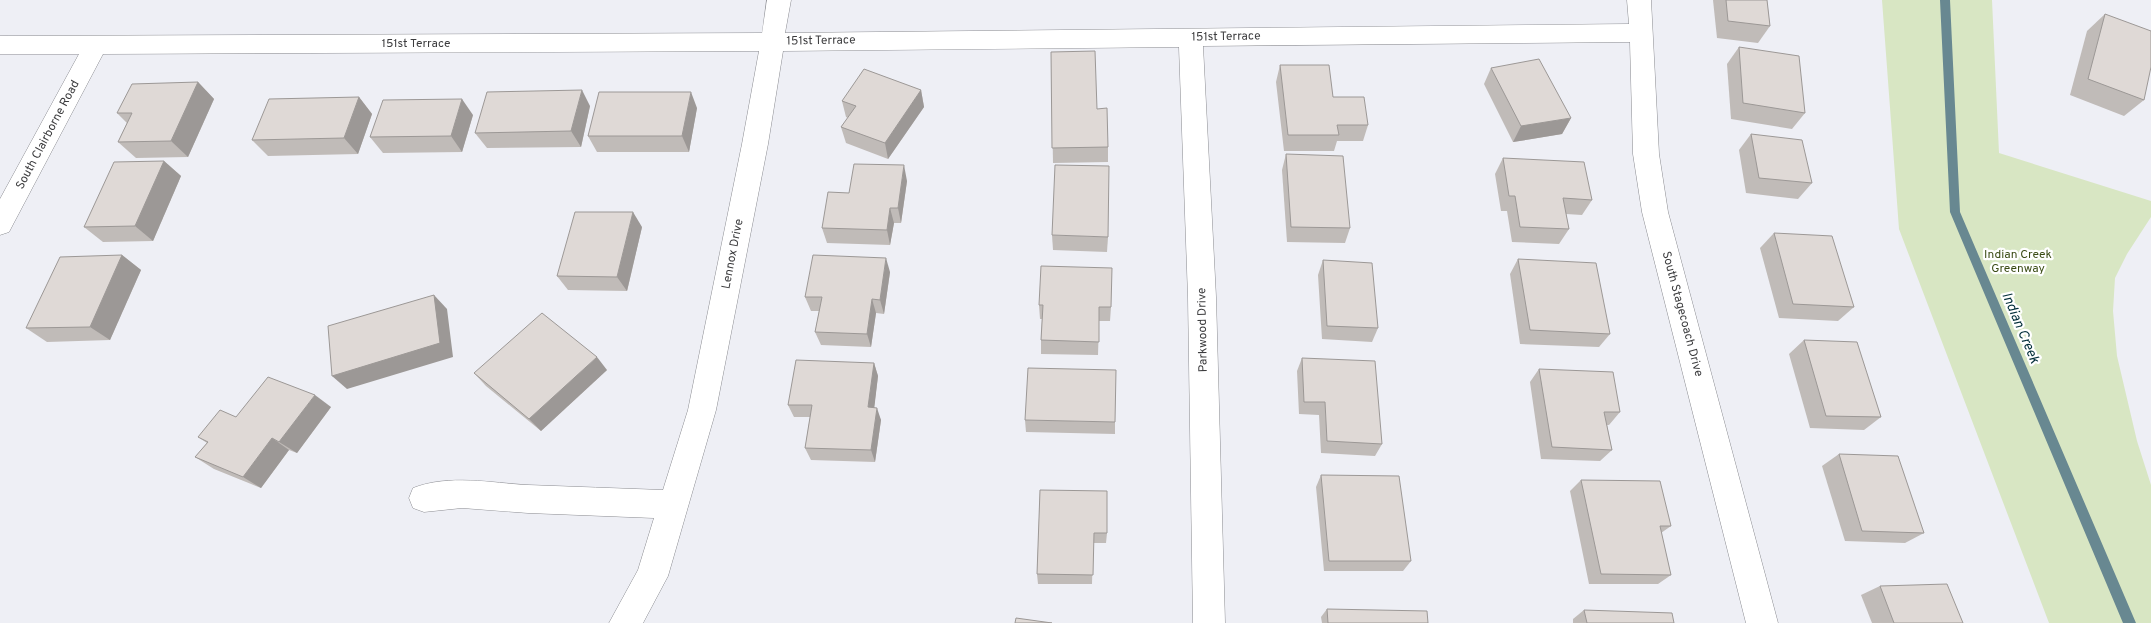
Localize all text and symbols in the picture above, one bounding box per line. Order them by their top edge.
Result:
street label: 151st Terrace [1191,28,1261,46]
street label: 151st Terrace [786,32,856,50]
street label: 151st Terrace [381,36,451,52]
street label: South Clairborne Road [12,78,84,192]
street label: Lennox Drive [718,218,748,290]
park label: Indian Creek Greenway [1984,247,2052,277]
street label: South Stagecoach Drive [1658,250,1706,378]
street label: Parkwood Drive [1194,287,1212,373]
water label: Indian Creek [1997,290,2043,367]

